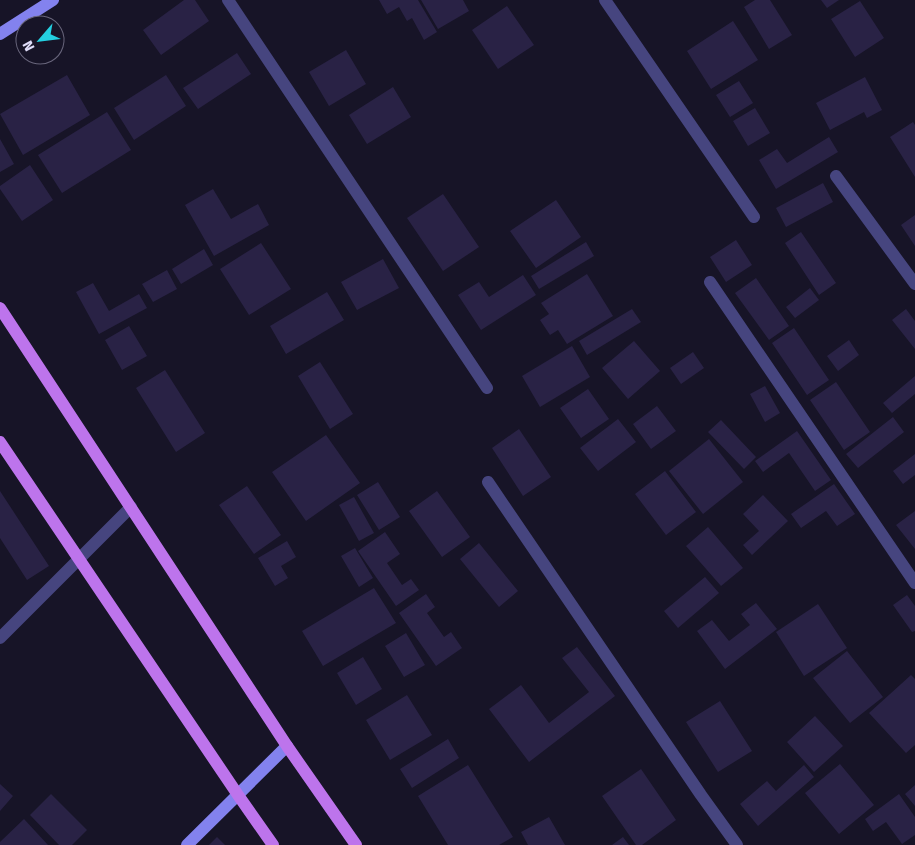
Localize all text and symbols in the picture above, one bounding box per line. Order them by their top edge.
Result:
north arrow [15,15,65,65]
text: N [19,38,39,54]

